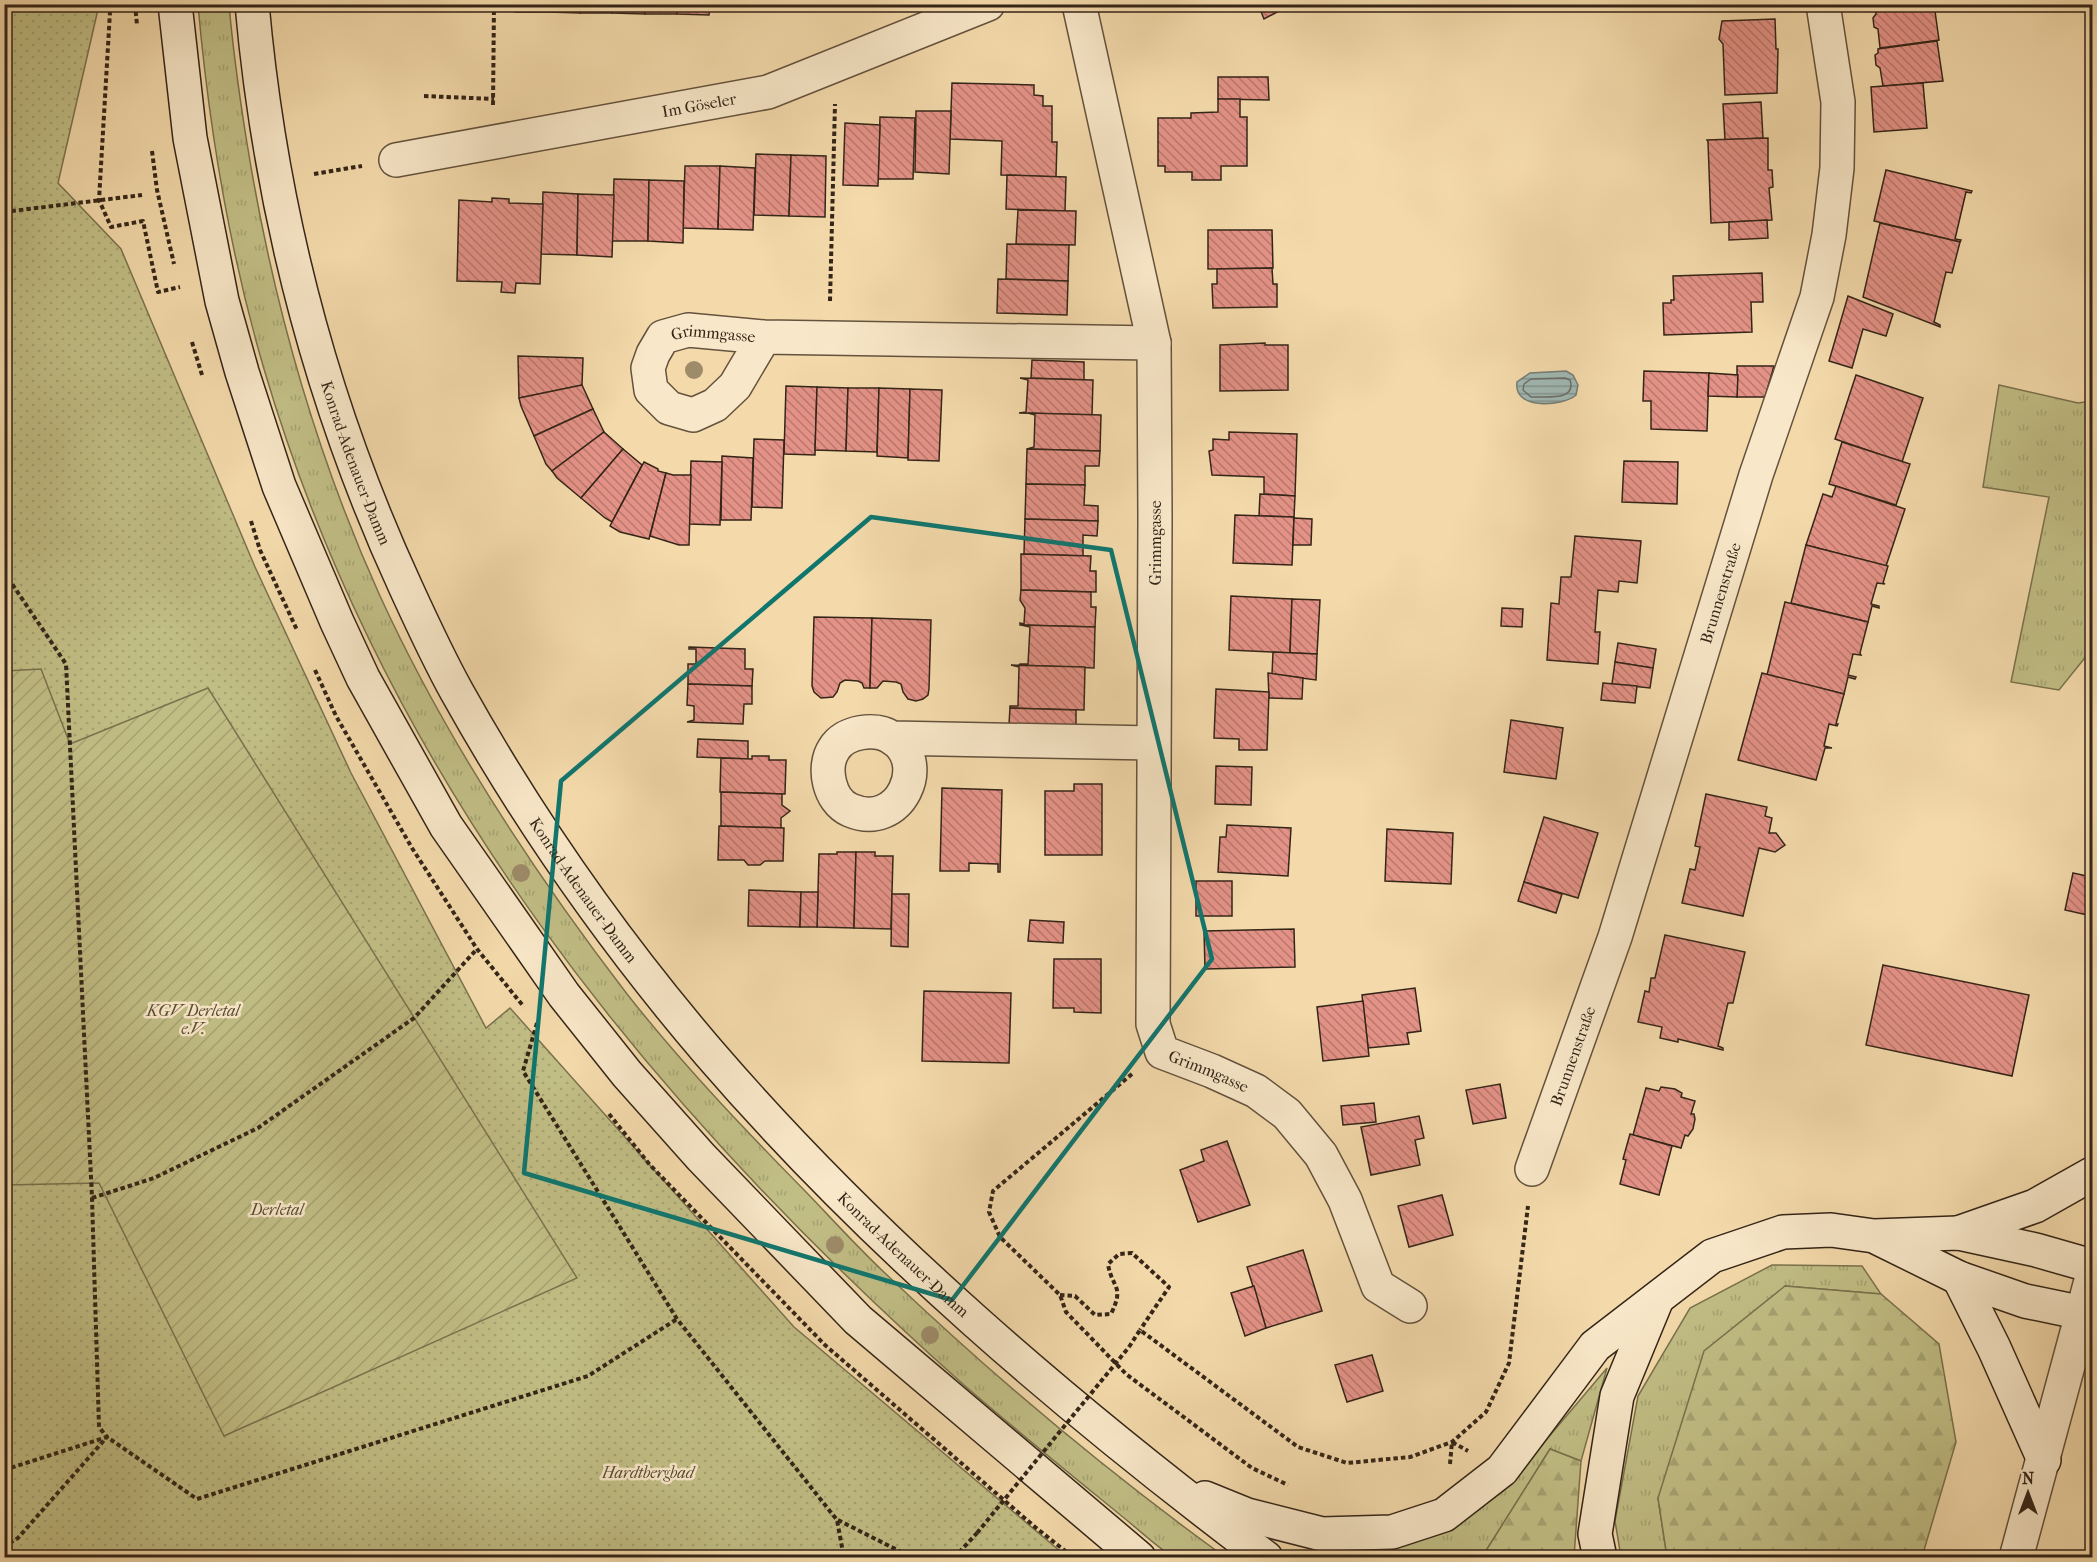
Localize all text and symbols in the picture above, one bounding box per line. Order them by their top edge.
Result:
street label: Im Göseler [660,88,738,121]
street label: Grimmgasse [669,321,756,346]
street label: Konrad-Adenauer-Damm [317,378,395,548]
street label: Grimmgasse [1146,500,1165,586]
street label: Brunnenstraße [1696,540,1744,646]
street label: Konrad-Adenauer-Damm [526,814,642,967]
park label: KGV Derletal e.V. [146,1001,241,1038]
street label: Brunnenstraße [1546,1003,1599,1108]
street label: Grimmgasse [1166,1046,1252,1096]
street label: Konrad-Adenauer-Damm [834,1188,974,1321]
park label: Derletal [250,1200,305,1219]
park label: Hardtbergbad [601,1463,696,1482]
north arrow [1998,1463,2058,1523]
text: N [2022,1469,2035,1488]

